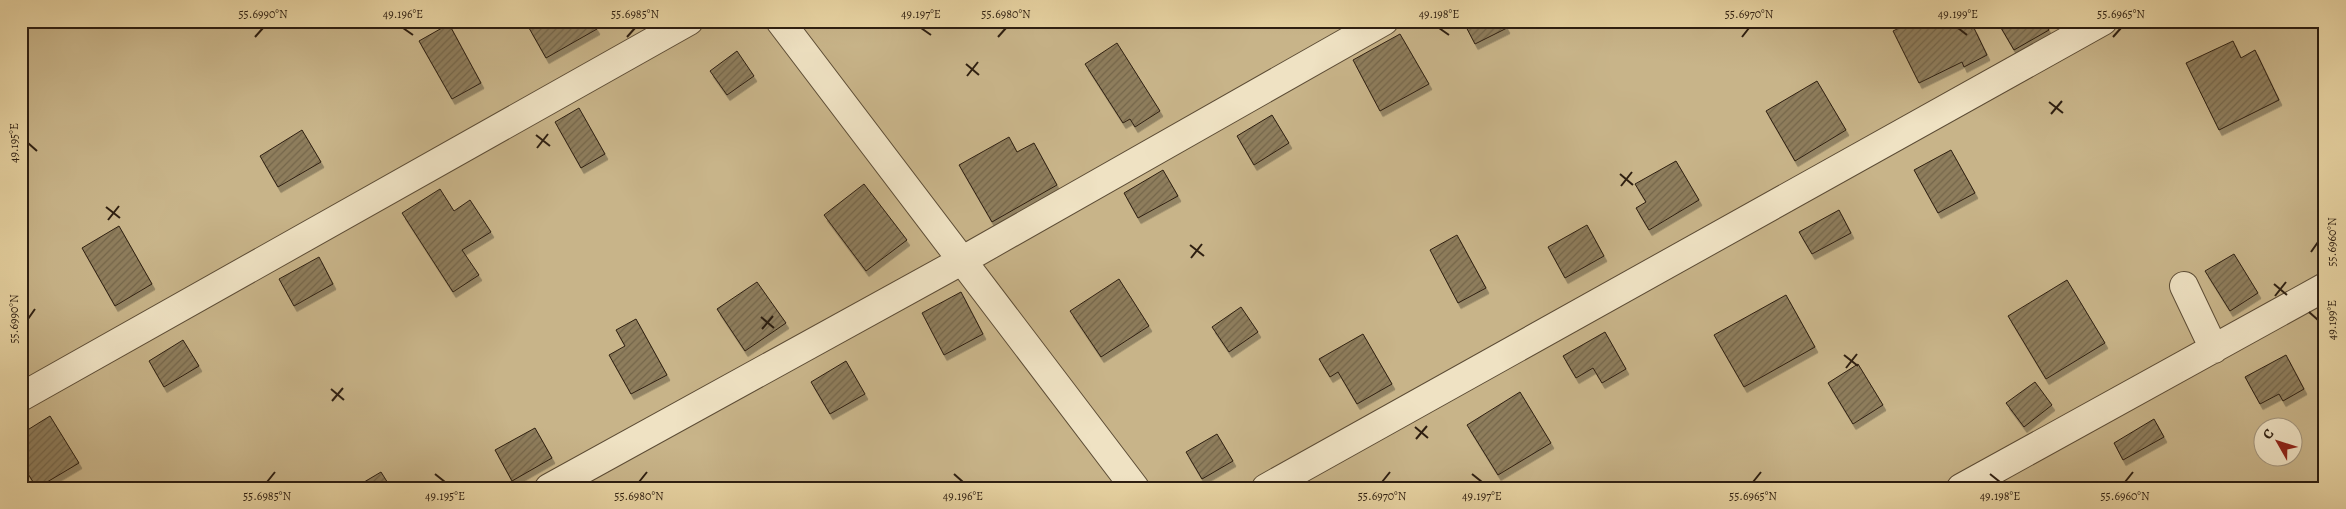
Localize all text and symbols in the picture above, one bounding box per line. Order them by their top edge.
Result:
text: 55.6990°N [238,6,288,22]
text: 49.196°E [383,6,423,22]
text: 55.6985°N [611,6,659,22]
text: 49.197°E [901,6,941,22]
text: 55.6980°N [981,6,1031,22]
text: 49.198°E [1419,6,1459,22]
text: 55.6970°N [1725,6,1774,22]
text: 49.199°E [1938,6,1978,22]
text: 55.6965°N [2097,6,2145,22]
text: 49.195°E [6,123,22,163]
text: 55.6960°N [2324,217,2340,267]
text: 55.6990°N [6,294,22,344]
text: 49.199°E [2324,300,2340,340]
north arrow [2254,416,2304,466]
text: С [2258,425,2279,443]
text: 55.6985°N [243,488,291,504]
text: 49.195°E [425,488,465,504]
text: 55.6980°N [614,488,664,504]
text: 49.196°E [943,488,983,504]
text: 55.6970°N [1358,488,1407,504]
text: 49.197°E [1462,488,1502,504]
text: 55.6965°N [1729,488,1777,504]
text: 49.198°E [1980,488,2020,504]
text: 55.6960°N [2100,488,2150,504]

